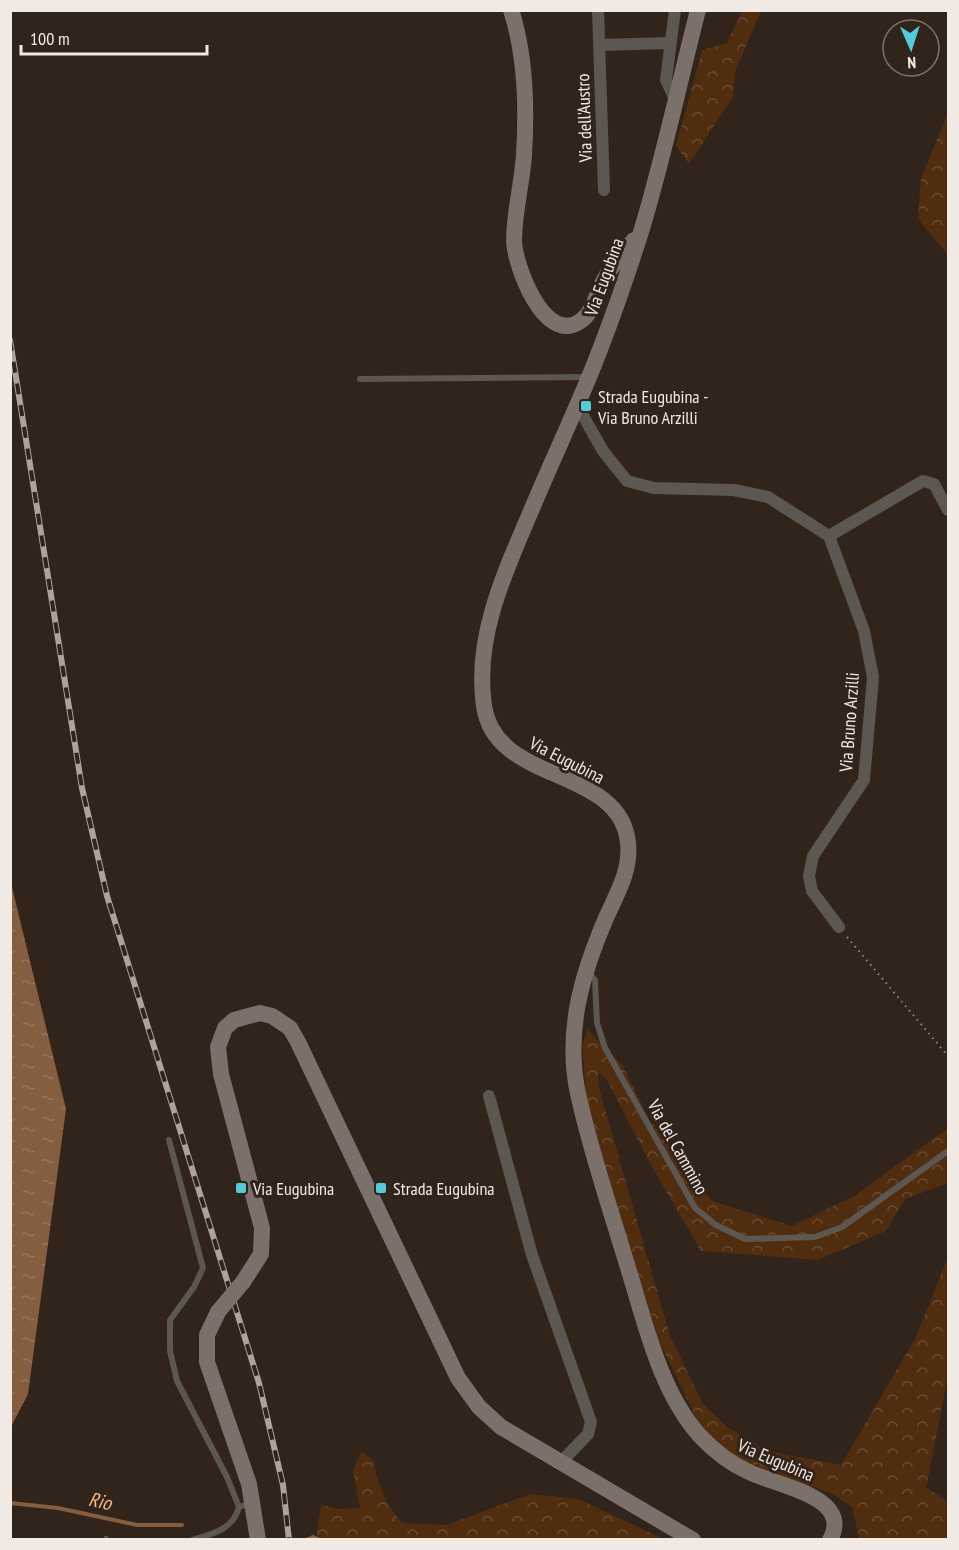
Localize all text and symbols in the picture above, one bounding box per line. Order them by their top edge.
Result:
scale bar [21,18,207,56]
north arrow [881,18,941,78]
text: 100 m [30,27,70,50]
text: N [907,53,917,73]
street label: Via dell'Austro [571,73,597,164]
street label: Via Eugubina [579,235,629,320]
place label: Strada Eugubina - Via Bruno Arzilli [597,385,708,429]
marker: Strada Eugubina - Via Bruno Arzilli [579,399,593,413]
street label: Via Bruno Arzilli [834,672,864,773]
street label: Via Eugubina [525,731,608,789]
street label: Via del Cammino [642,1095,714,1199]
place label: Via Eugubina [252,1177,334,1200]
place label: Strada Eugubina [393,1177,495,1200]
marker: Via Eugubina [234,1181,248,1195]
marker: Strada Eugubina [374,1181,388,1195]
street label: Via Eugubina [733,1433,818,1486]
water label: Rio [86,1486,115,1516]

